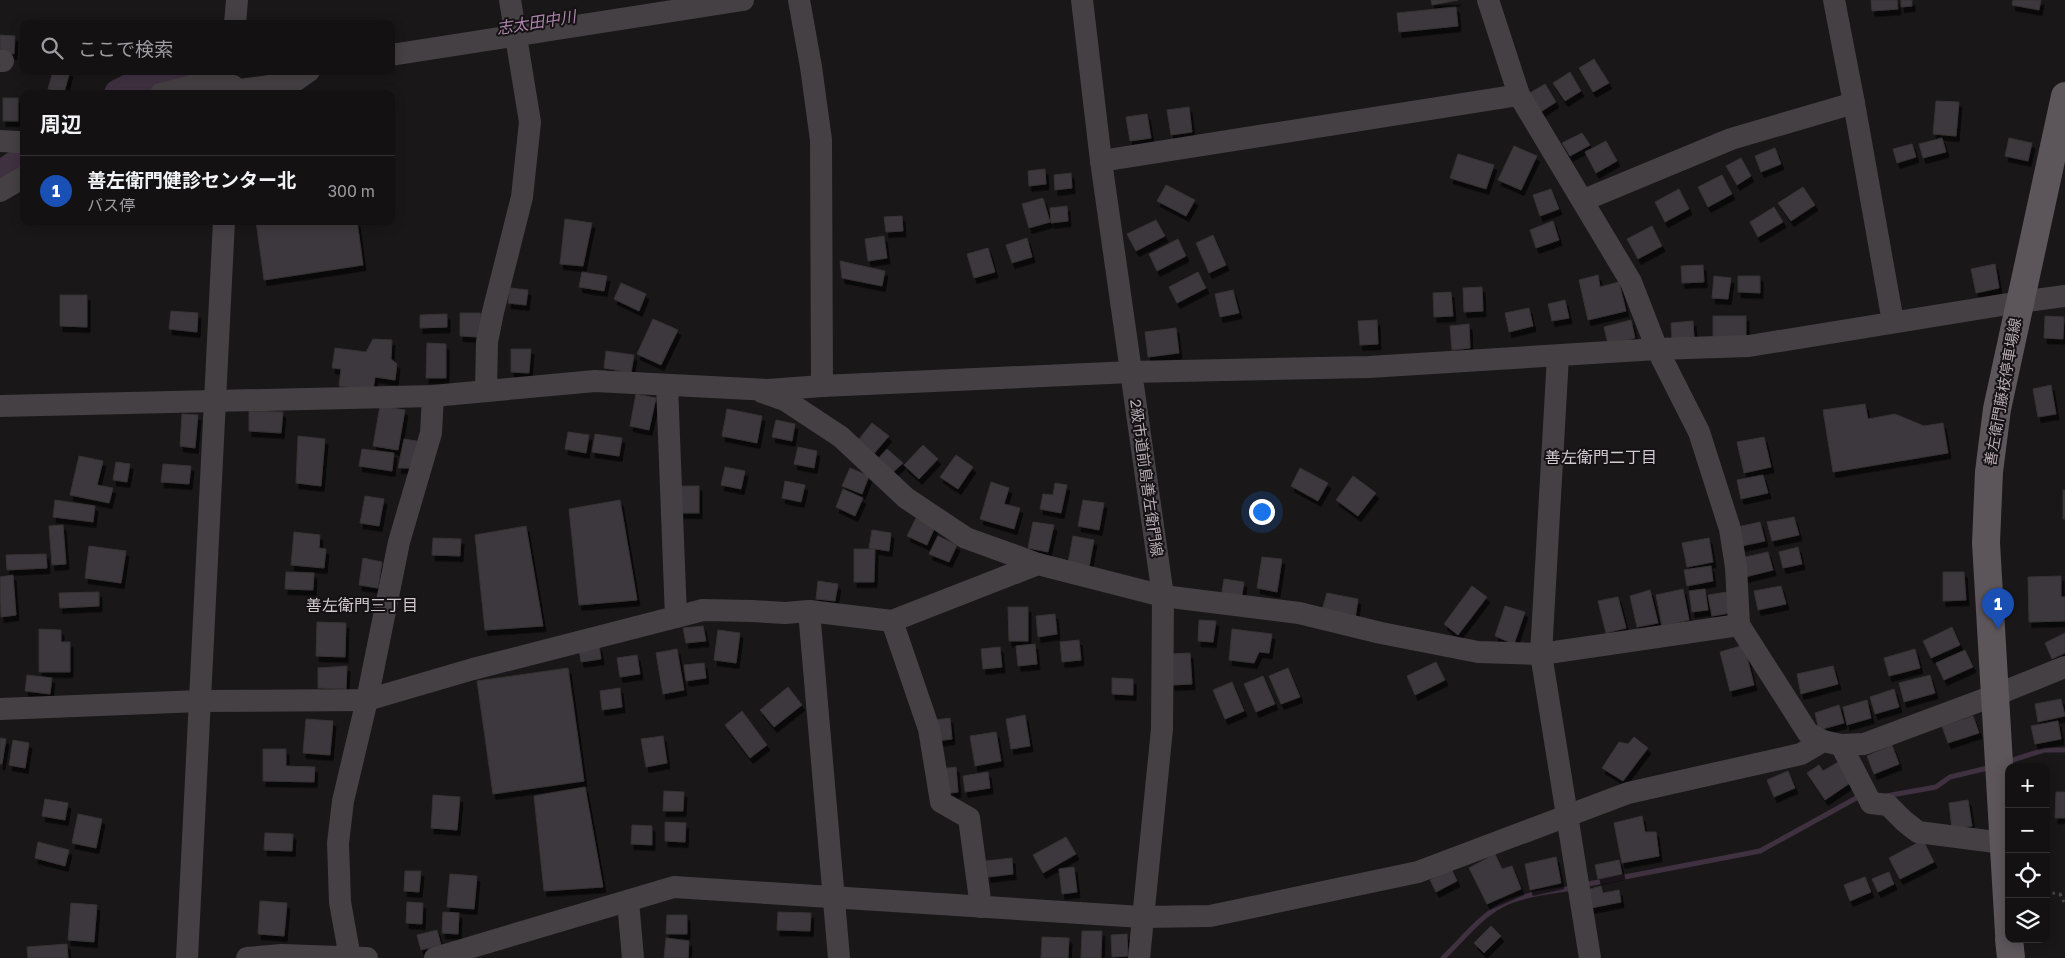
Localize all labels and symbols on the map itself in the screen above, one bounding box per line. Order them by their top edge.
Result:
water label: 志太田中川 [495,6,579,38]
street label: 善左衛門藤枝停車場線 [1980,316,2024,467]
street label: 2級市道前島善左衛門線 [1127,398,1167,558]
district label: 善左衛門二丁目 [1545,447,1657,467]
your location [1249,499,1275,525]
pin: 1 [1982,588,2014,629]
district label: 善左衛門三丁目 [306,595,418,615]

